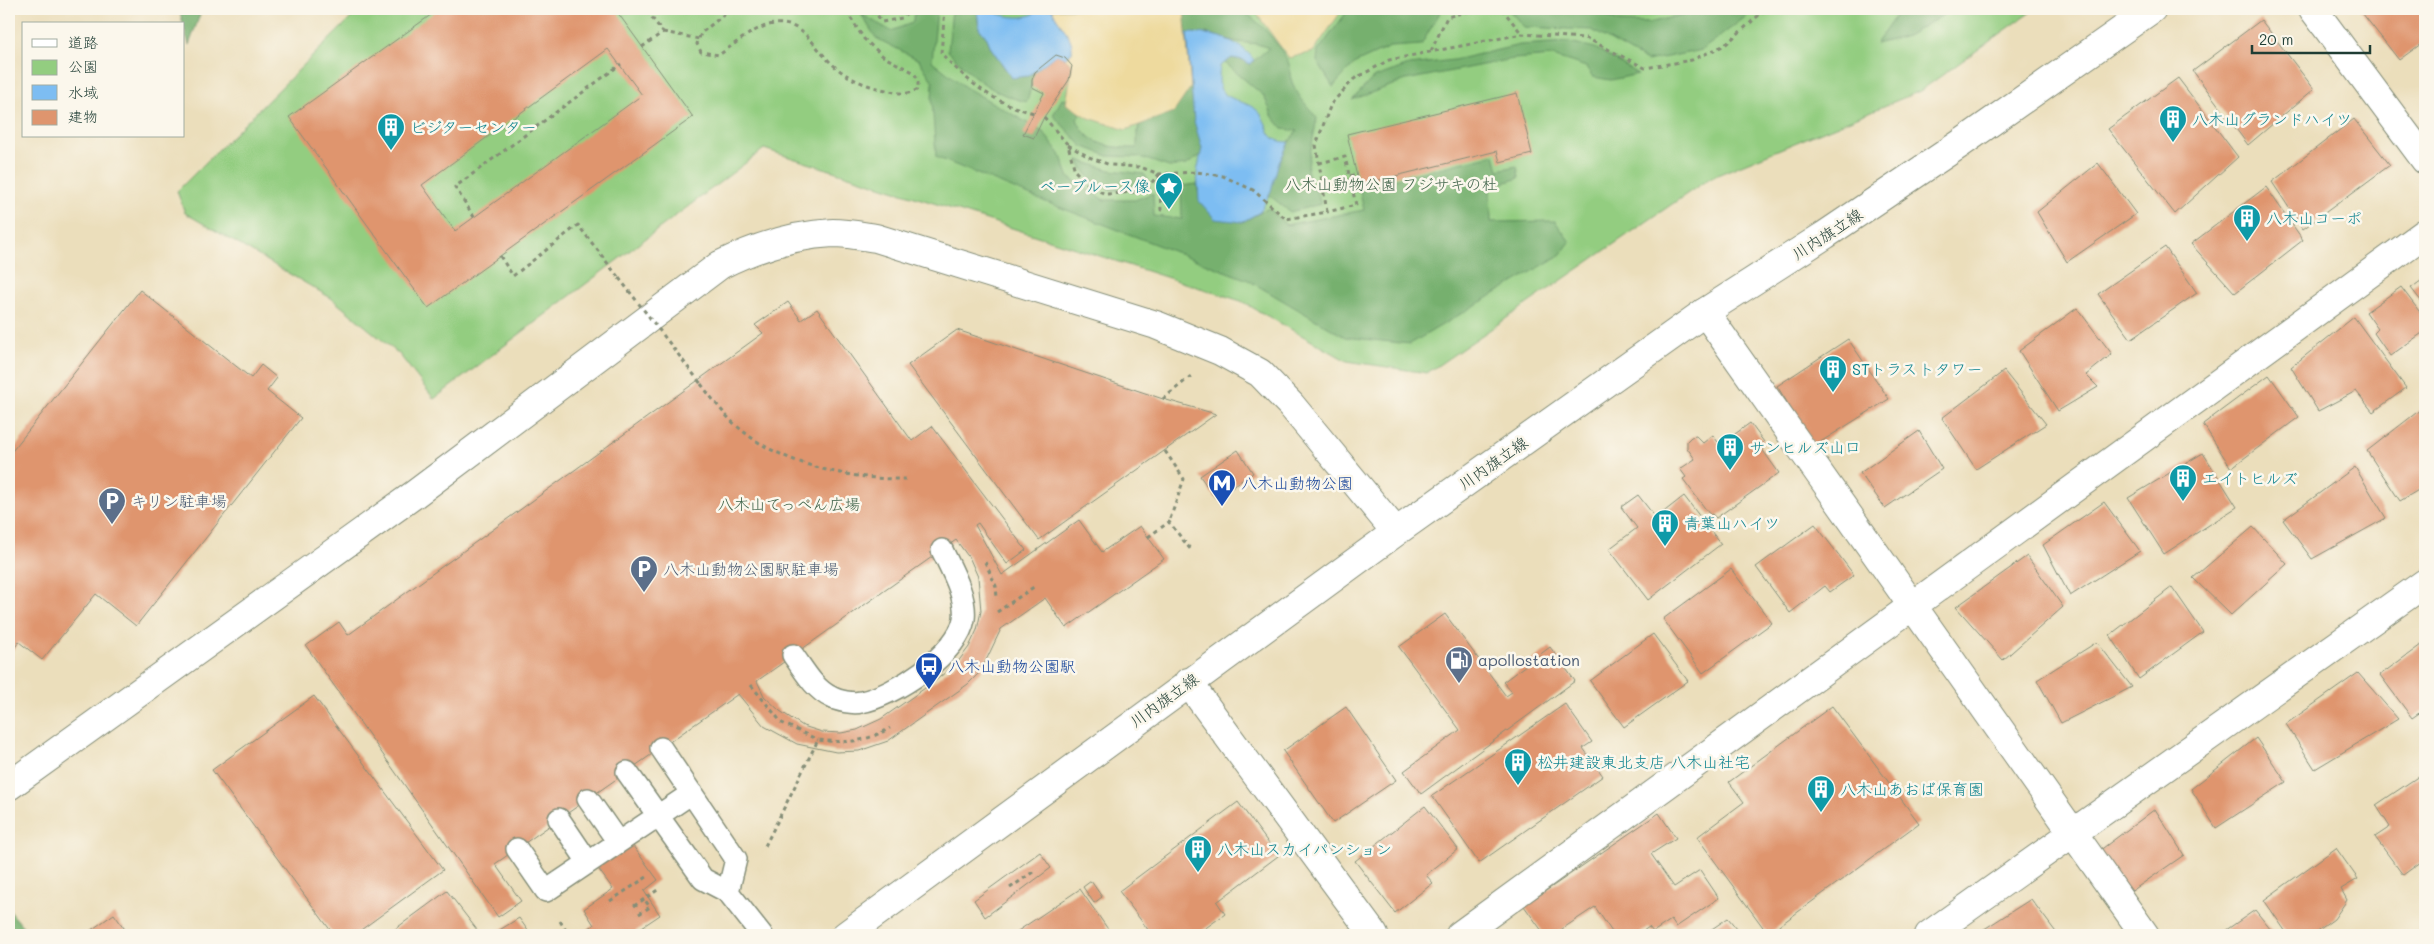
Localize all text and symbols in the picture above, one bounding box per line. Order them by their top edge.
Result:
legend [22,22,185,138]
scale bar [2252,22,2369,54]
text: 20 m [2259,29,2293,49]
text: 道路 [68,32,98,52]
text: 公園 [68,56,98,76]
text: 水域 [68,82,98,102]
building icon: 八木山グランドハイツ [2158,104,2188,143]
text: 建物 [68,106,98,126]
place label: 八木山グランドハイツ [2192,108,2352,129]
building icon: ビジターセンター [376,112,406,151]
place label: ビジターセンター [410,116,537,137]
place icon: ベーブルース像 [1154,171,1184,210]
park label: 八木山動物公園 フジサキの杜 [1284,173,1498,194]
place label: ベーブルース像 [1040,175,1150,196]
street label: 川内旗立線 [1787,203,1866,264]
building icon: 八木山コーポ [2232,203,2262,242]
place label: 八木山コーポ [2266,207,2362,228]
building icon: STトラストタワー [1818,354,1848,393]
place label: STトラストタワー [1852,358,1983,379]
street label: 川内旗立線 [1454,431,1532,494]
building icon: サンヒルズ山口 [1715,432,1745,471]
place label: サンヒルズ山口 [1749,436,1861,457]
building icon: エイトヒルズ [2168,463,2198,502]
place label: エイトヒルズ [2202,467,2298,488]
metro station icon: 八木山動物公園 [1207,468,1237,507]
place label: 八木山動物公園 [1241,472,1353,493]
parking icon: キリン駐車場 [97,486,127,525]
place label: キリン駐車場 [131,490,227,511]
park label: 八木山てっぺん広場 [717,493,861,514]
building icon: 青葉山ハイツ [1650,508,1680,547]
place label: 青葉山ハイツ [1684,512,1780,533]
parking icon: 八木山動物公園駅駐車場 [629,554,659,593]
place label: 八木山動物公園駅駐車場 [663,558,839,579]
fuel station icon: apollostation [1444,645,1474,684]
place label: apollostation [1478,649,1580,670]
bus stop icon: 八木山動物公園駅 [914,651,944,690]
place label: 八木山動物公園駅 [948,655,1076,676]
street label: 川内旗立線 [1125,668,1202,732]
building icon: 松井建設東北支店 八木山社宅 [1503,747,1533,786]
place label: 松井建設東北支店 八木山社宅 [1537,751,1750,772]
building icon: 八木山あおば保育園 [1806,774,1836,813]
place label: 八木山あおば保育園 [1840,778,1984,799]
building icon: 八木山スカイパンション [1183,834,1213,873]
place label: 八木山スカイパンション [1217,838,1392,859]

